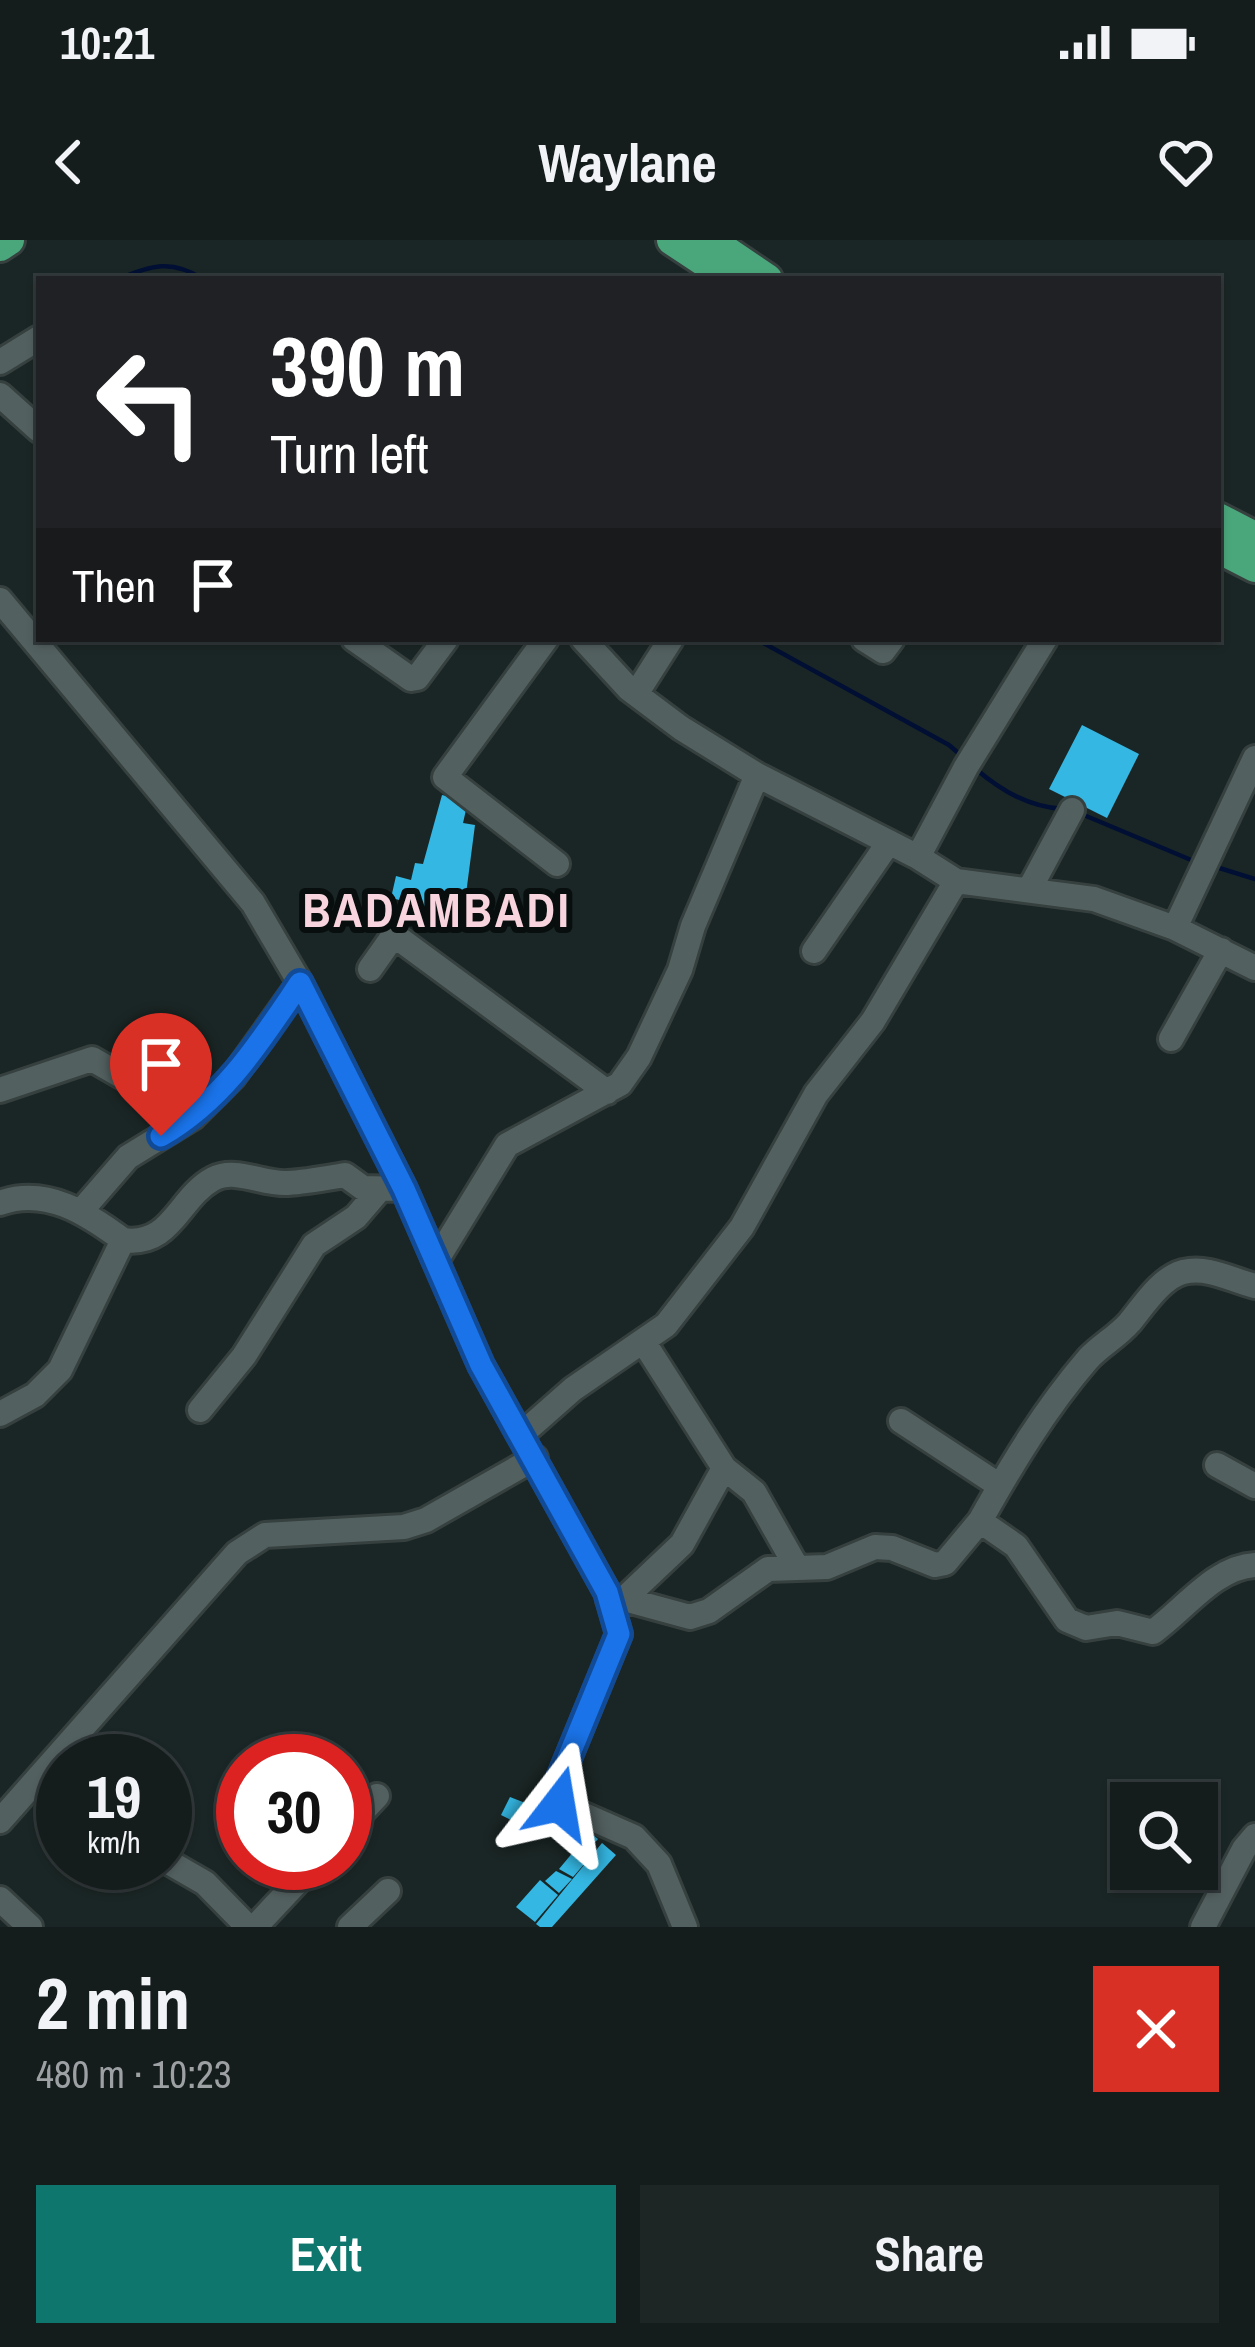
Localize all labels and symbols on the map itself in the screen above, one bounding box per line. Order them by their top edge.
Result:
district label: BADAMBADI [302,877,572,942]
pin [110,1013,212,1136]
speed limit sign: 30 [216,1734,372,1890]
position arrow [496,1741,622,1867]

